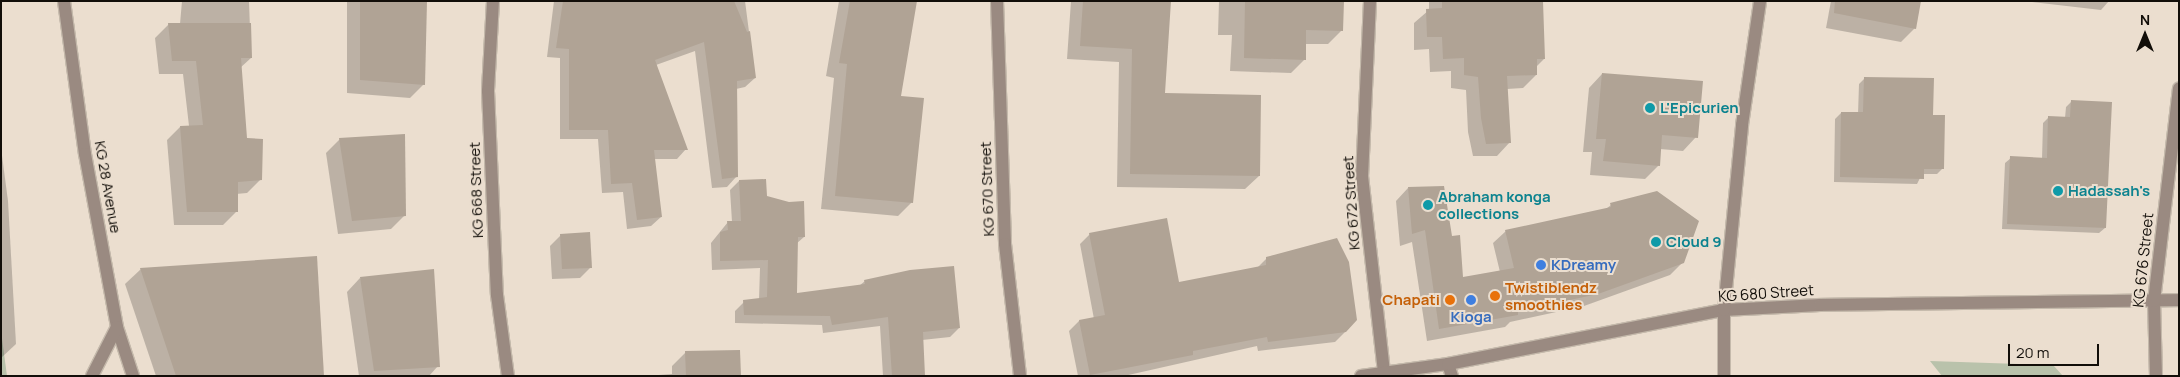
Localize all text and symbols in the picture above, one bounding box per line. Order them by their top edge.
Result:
north arrow [2120,10,2170,60]
text: N [2140,10,2150,29]
place label: L'Epicurien [1660,99,1739,117]
marker: L'Epicurien [1644,102,1656,114]
street label: KG 28 Avenue [91,139,125,235]
street label: KG 670 Street [976,141,998,237]
street label: KG 668 Street [465,142,487,238]
street label: KG 672 Street [1339,155,1363,251]
place label: Hadassah's [2068,182,2150,200]
marker: Hadassah's [2052,185,2064,197]
place label: Abraham konga collections [1438,187,1551,222]
marker: Abraham konga collections [1422,199,1434,211]
street label: KG 676 Street [2129,212,2157,308]
place label: Cloud 9 [1666,233,1722,251]
marker: Cloud 9 [1650,236,1662,248]
place label: KDreamy [1551,256,1616,274]
marker: KDreamy [1535,259,1547,271]
place label: Twistiblendz smoothies [1505,278,1597,313]
street label: KG 680 Street [1717,281,1815,305]
marker: Twistiblendz smoothies [1489,290,1501,302]
place label: Chapati [1382,291,1440,309]
marker: Chapati [1444,294,1456,306]
marker: Kioga [1465,294,1477,306]
place label: Kioga [1450,308,1492,326]
scale bar [2010,334,2101,366]
text: 20 m [2016,342,2049,363]

